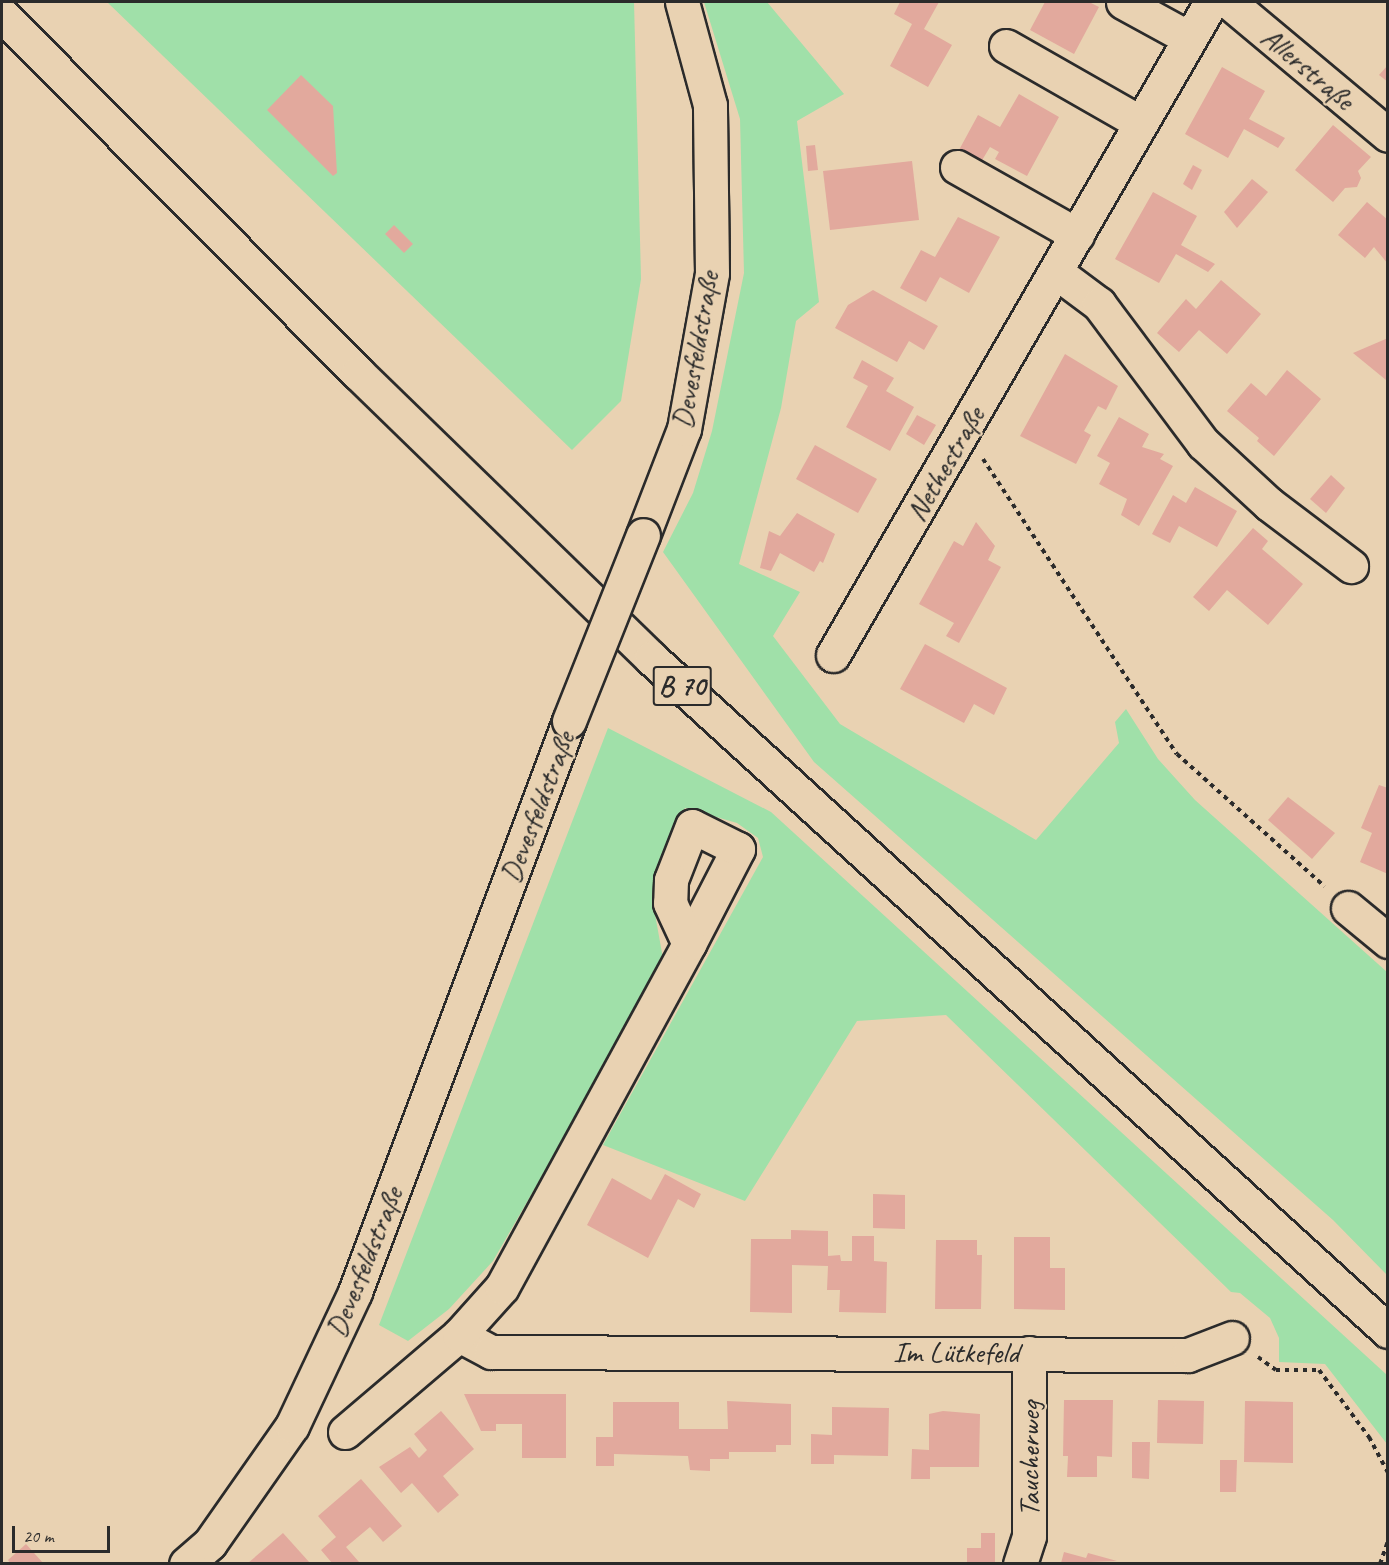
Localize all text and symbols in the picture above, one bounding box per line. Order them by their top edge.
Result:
street label: Allerstraße [1254,19,1362,117]
street label: Devesfeldstraße [664,269,726,431]
street label: Nethestraße [898,400,992,528]
road number: B 70 [652,661,712,711]
street label: Devesfeldstraße [492,727,582,887]
street label: Devesfeldstraße [318,1182,410,1342]
street label: Im Lütkefeld [893,1334,1019,1370]
street label: Taucherweg [1011,1401,1047,1517]
scale bar [15,1514,112,1552]
text: 20 m [23,1525,54,1547]

